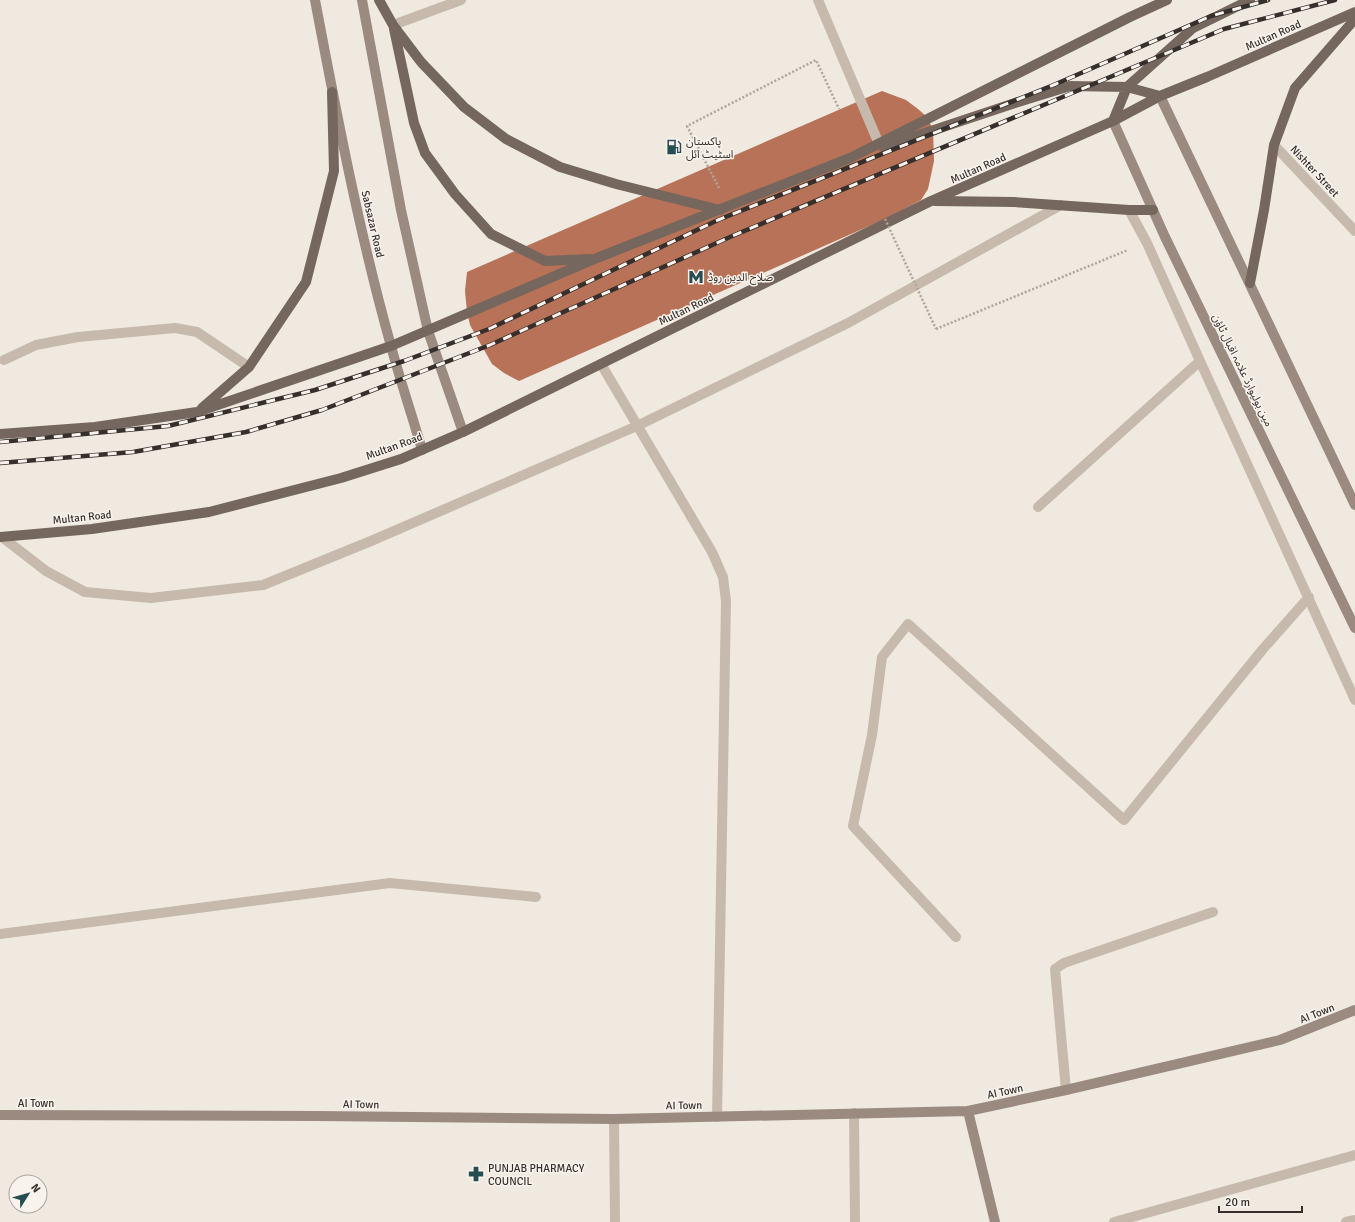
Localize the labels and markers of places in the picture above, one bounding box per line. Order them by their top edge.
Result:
place label: پاکستان اسٹیٹ آئل [686,135,733,161]
fuel station icon: پاکستان اسٹیٹ آئل [665,138,683,156]
metro station icon: صلاح الدین روڈ [687,268,705,286]
place label: صلاح الدین روڈ [708,271,773,285]
place label: PUNJAB PHARMACY COUNCIL [488,1162,585,1188]
pharmacy icon: PUNJAB PHARMACY COUNCIL [467,1165,485,1183]

